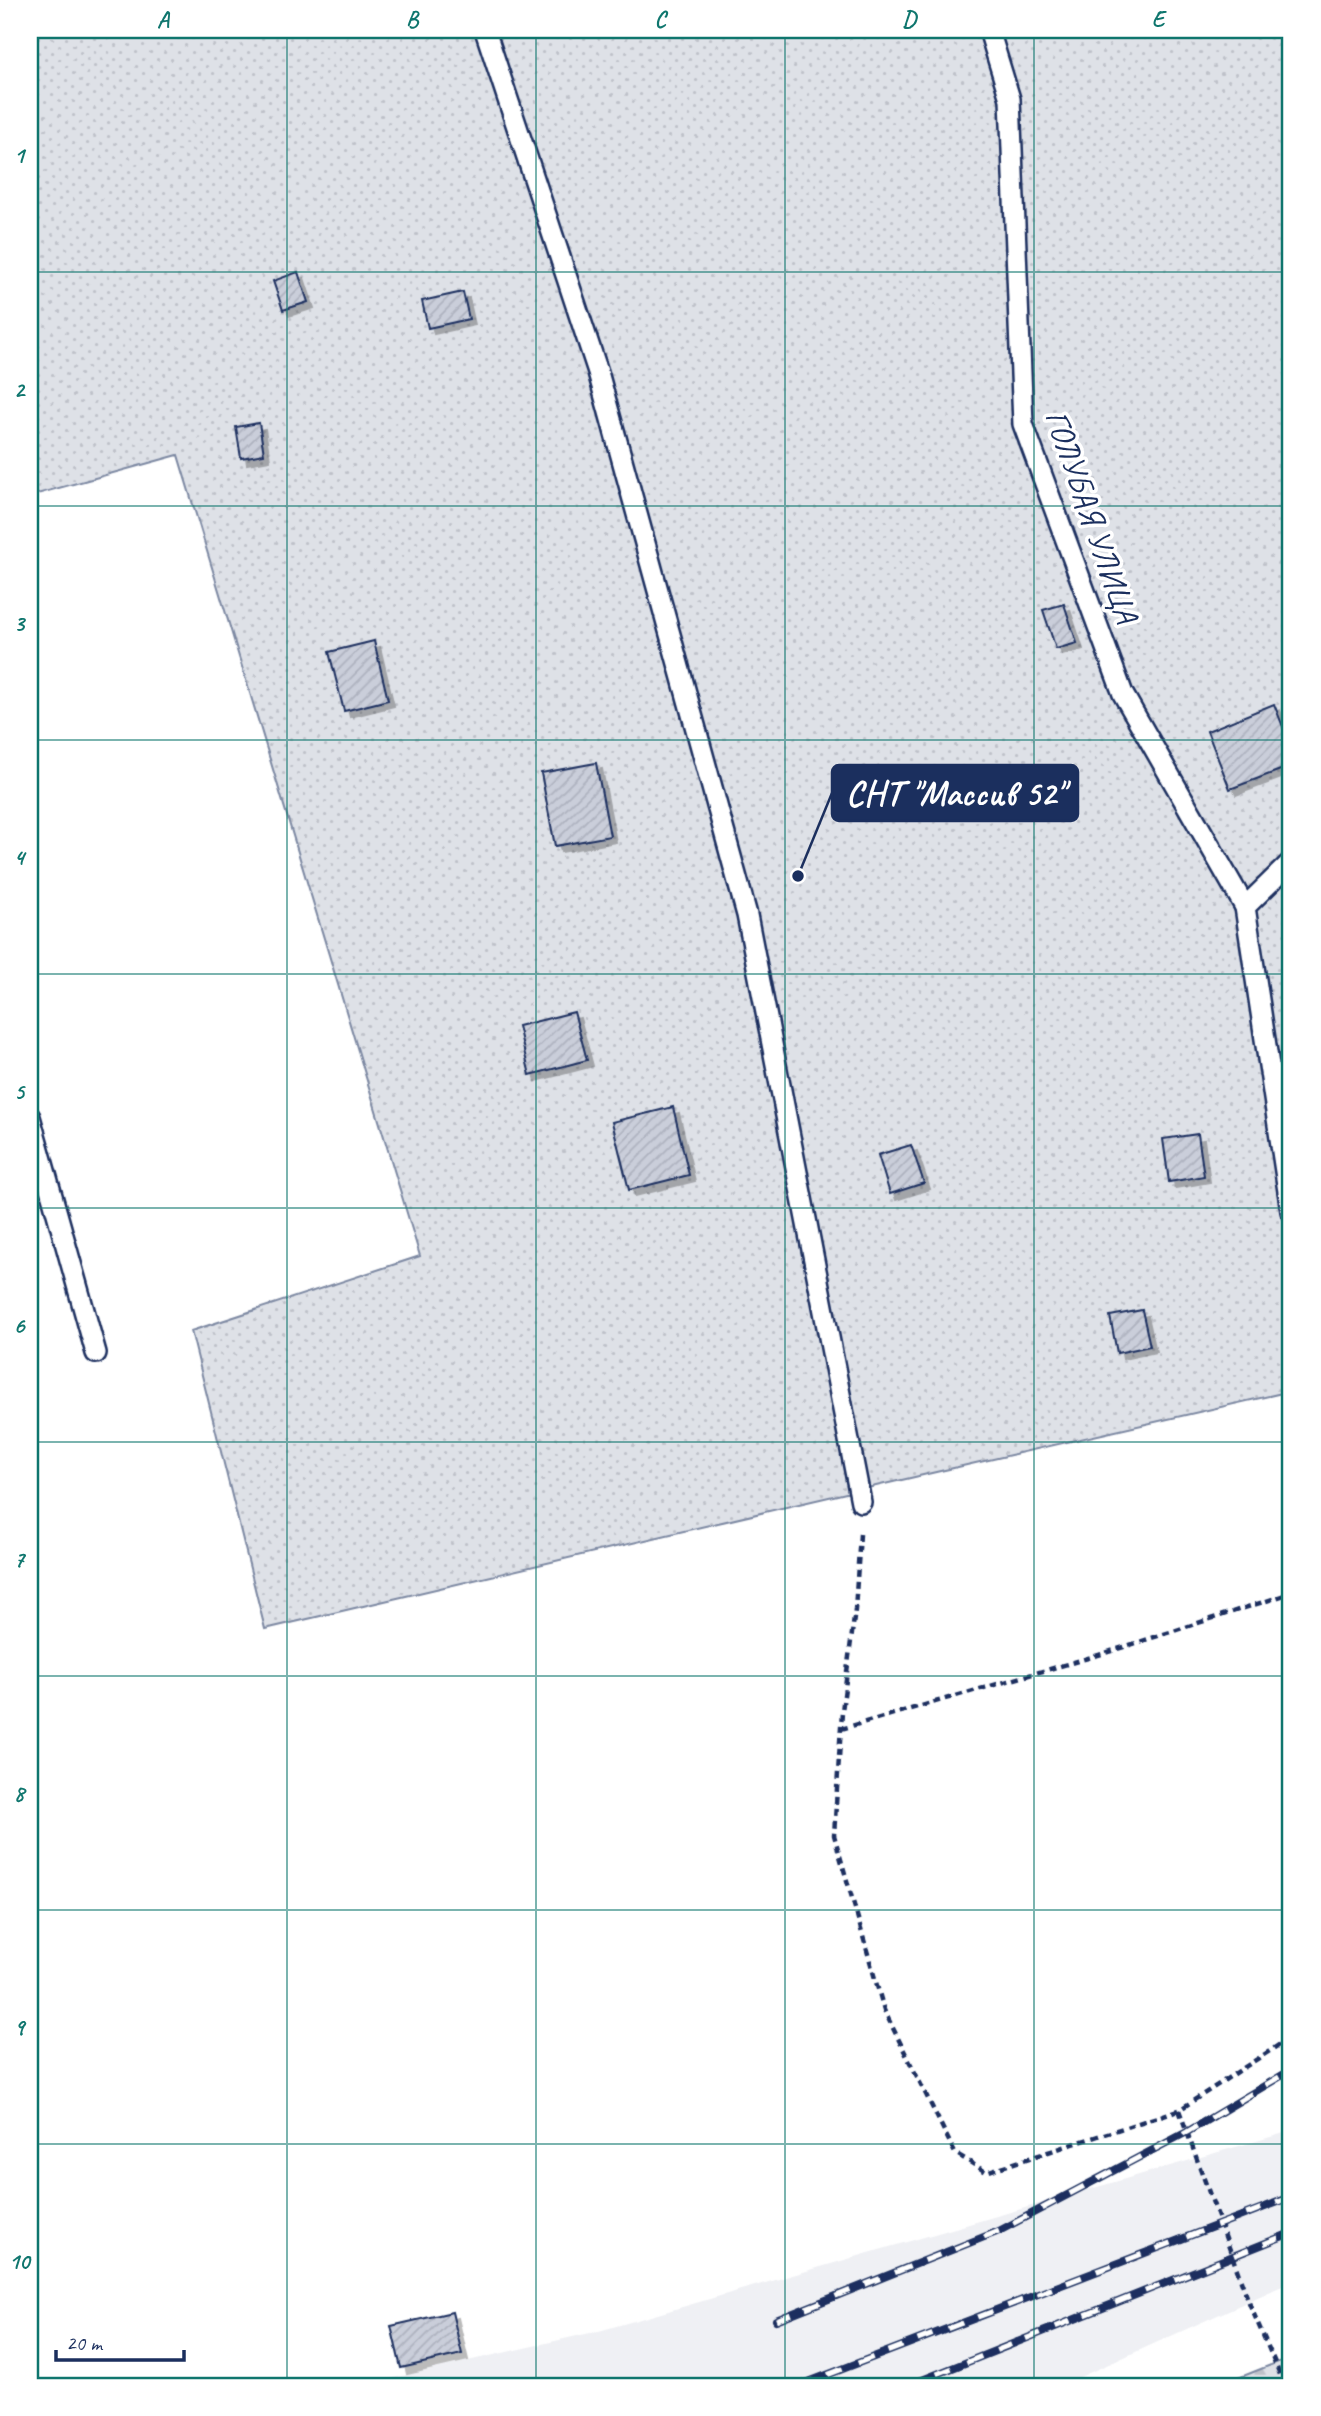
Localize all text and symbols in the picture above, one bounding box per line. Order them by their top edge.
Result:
text: A [157,5,171,34]
text: B [406,5,420,34]
text: C [655,5,669,34]
text: D [902,5,918,34]
text: E [1152,5,1168,34]
text: 1 [14,141,27,170]
text: 2 [14,375,27,404]
street label: ГОЛУБАЯ УЛИЦА [1036,404,1149,630]
text: 3 [14,609,27,638]
callout: СНТ "Массив 52" [832,765,1078,821]
text: СНТ "Массив 52" [846,771,1072,816]
text: 4 [14,843,27,872]
text: 5 [14,1077,26,1106]
text: 6 [14,1311,27,1340]
text: 7 [14,1545,27,1574]
text: 8 [14,1779,27,1808]
text: 9 [14,2013,27,2042]
text: 10 [9,2247,32,2276]
scale bar [56,2318,184,2362]
text: 20 m [66,2330,104,2356]

